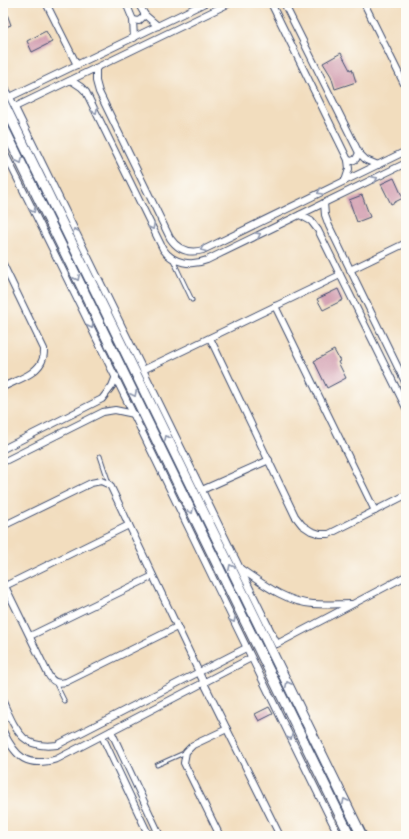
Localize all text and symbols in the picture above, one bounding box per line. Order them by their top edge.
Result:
one-way arrow [90,106,98,114]
one-way arrow [15,157,23,164]
one-way arrow [370,176,378,184]
one-way arrow [317,187,325,195]
one-way arrow [28,206,36,213]
one-way arrow [148,223,155,230]
one-way arrow [72,228,80,236]
one-way arrow [253,232,261,240]
one-way arrow [200,244,207,252]
one-way arrow [72,273,80,281]
one-way arrow [86,322,94,330]
one-way arrow [129,390,137,398]
one-way arrow [164,435,172,442]
one-way arrow [186,507,194,515]
one-way arrow [228,564,236,572]
one-way arrow [228,616,235,623]
one-way arrow [285,681,293,688]
one-way arrow [285,732,293,740]
one-way arrow [342,798,350,805]

